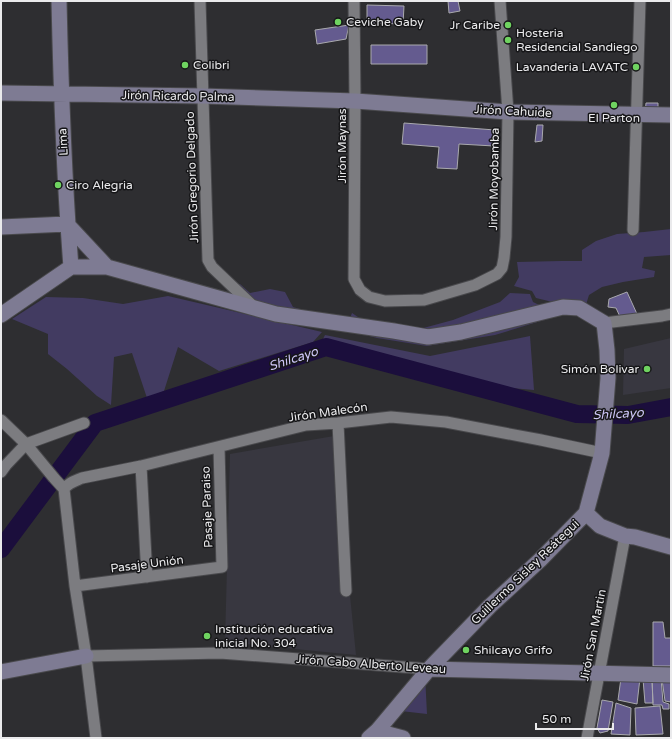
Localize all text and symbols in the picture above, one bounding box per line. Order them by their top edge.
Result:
place label: Ceviche Gaby [346,15,424,29]
marker: Ceviche Gaby [333,17,343,27]
place label: Jr Caribe [450,18,500,32]
marker: Jr Caribe [503,20,513,30]
place label: Hosteria Residencial Sandiego [516,26,638,54]
marker: Hosteria Residencial Sandiego [503,35,513,45]
place label: Colibri [193,58,230,72]
marker: Colibri [180,60,190,70]
place label: Lavanderia LAVATC [516,60,628,74]
marker: Lavanderia LAVATC [631,62,641,72]
street label: Jirón Ricardo Palma [121,88,235,104]
marker: El Parton [609,100,619,110]
street label: Jirón Cahuide [474,102,552,120]
street label: Jirón Maynas [335,108,349,184]
street label: Jirón Gregorio Delgado [183,111,201,243]
place label: El Parton [588,111,640,125]
street label: Lima [55,128,71,156]
street label: Jirón Moyobamba [486,128,502,230]
place label: Ciro Alegria [66,178,133,192]
marker: Ciro Alegria [53,180,63,190]
water label: Shilcayo [266,343,321,374]
place label: Simón Bolivar [561,362,639,376]
marker: Simón Bolivar [642,364,652,374]
street label: Jirón Malecón [288,400,368,424]
water label: Shilcayo [592,405,645,423]
street label: Pasaje Paraiso [199,466,215,548]
street label: Guillermo Sisley Reátegui [468,517,582,627]
street label: Pasaje Unión [110,553,184,575]
street label: Jirón San Martin [577,588,609,682]
place label: Institución educativa inicial No. 304 [215,622,333,650]
marker: Institución educativa inicial No. 304 [202,631,212,641]
place label: Shilcayo Grifo [474,643,553,657]
marker: Shilcayo Grifo [461,645,471,655]
street label: Jirón Cabo Alberto Leveau [296,652,446,676]
scale bar [536,705,613,731]
text: 50 m [542,712,571,726]

